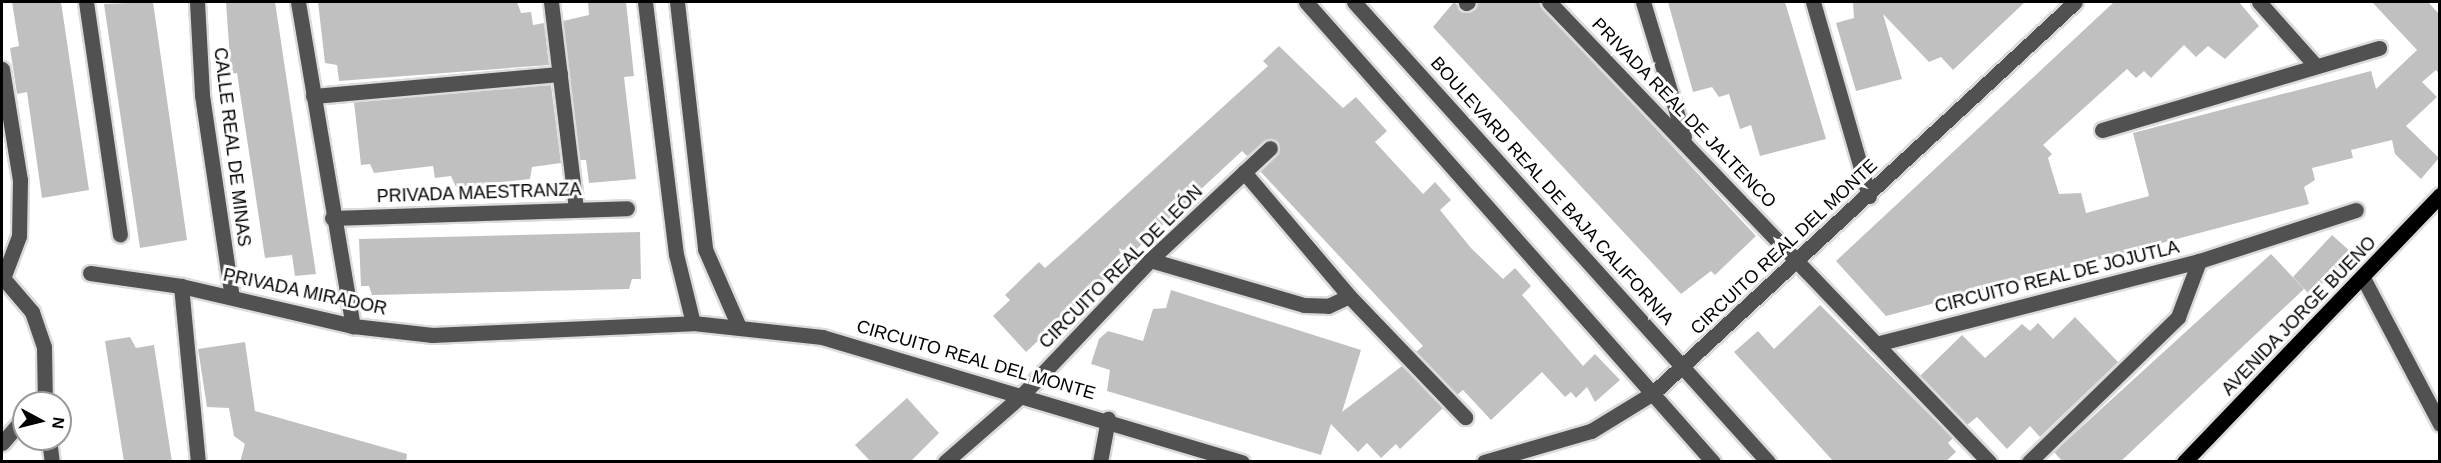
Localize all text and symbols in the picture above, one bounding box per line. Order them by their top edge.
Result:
street label: PRIVADA REAL DE JALTENCO [1587,13,1781,213]
street label: CALLE REAL DE MINAS [209,46,255,248]
street label: BOULEVARD REAL DE BAJA CALIFORNIA [1425,52,1679,330]
street label: CIRCUITO REAL DEL MONTE [1686,154,1882,340]
street label: PRIVADA MAESTRANZA [376,179,582,207]
street label: CIRCUITO REAL DE LEÓN [1035,181,1207,353]
street label: AVENIDA JORGE BUENO [2217,232,2381,400]
street label: CIRCUITO REAL DE JOJUTLA [1932,236,2182,318]
street label: PRIVADA MIRADOR [221,264,389,320]
street label: CIRCUITO REAL DEL MONTE [853,315,1099,405]
north arrow [12,391,72,451]
text: N [49,416,68,430]

